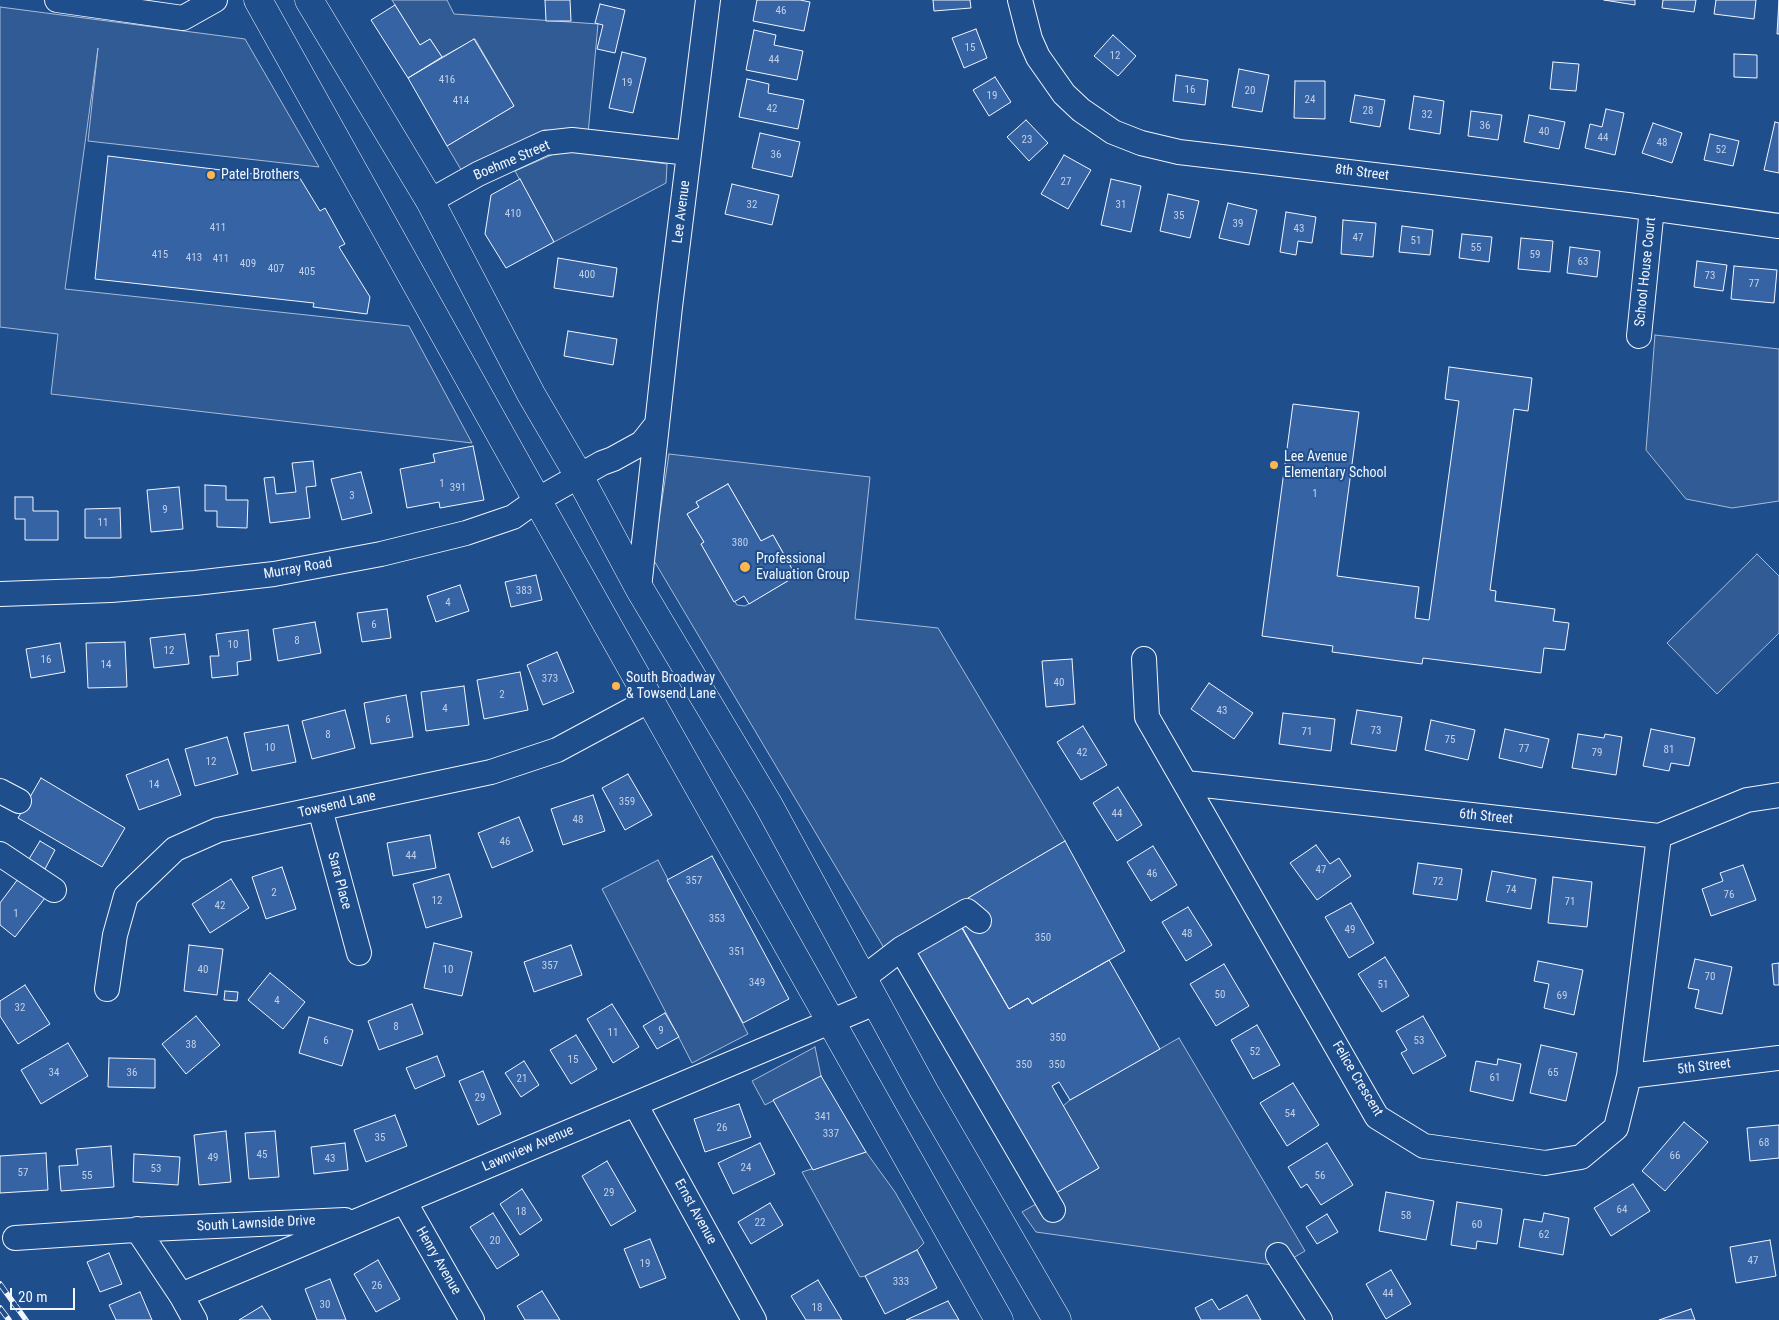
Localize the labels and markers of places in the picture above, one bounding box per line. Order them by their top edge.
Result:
place label: Patel Brothers [221,167,299,183]
marker: Patel Brothers [205,169,217,181]
place label: Lee Avenue Elementary School [1284,449,1387,482]
marker: Lee Avenue Elementary School [1268,459,1280,471]
place label: Professional Evaluation Group [756,551,850,584]
marker: Professional Evaluation Group [738,560,752,574]
place label: South Broadway & Towsend Lane [626,670,716,702]
marker: South Broadway & Towsend Lane [610,680,622,692]

